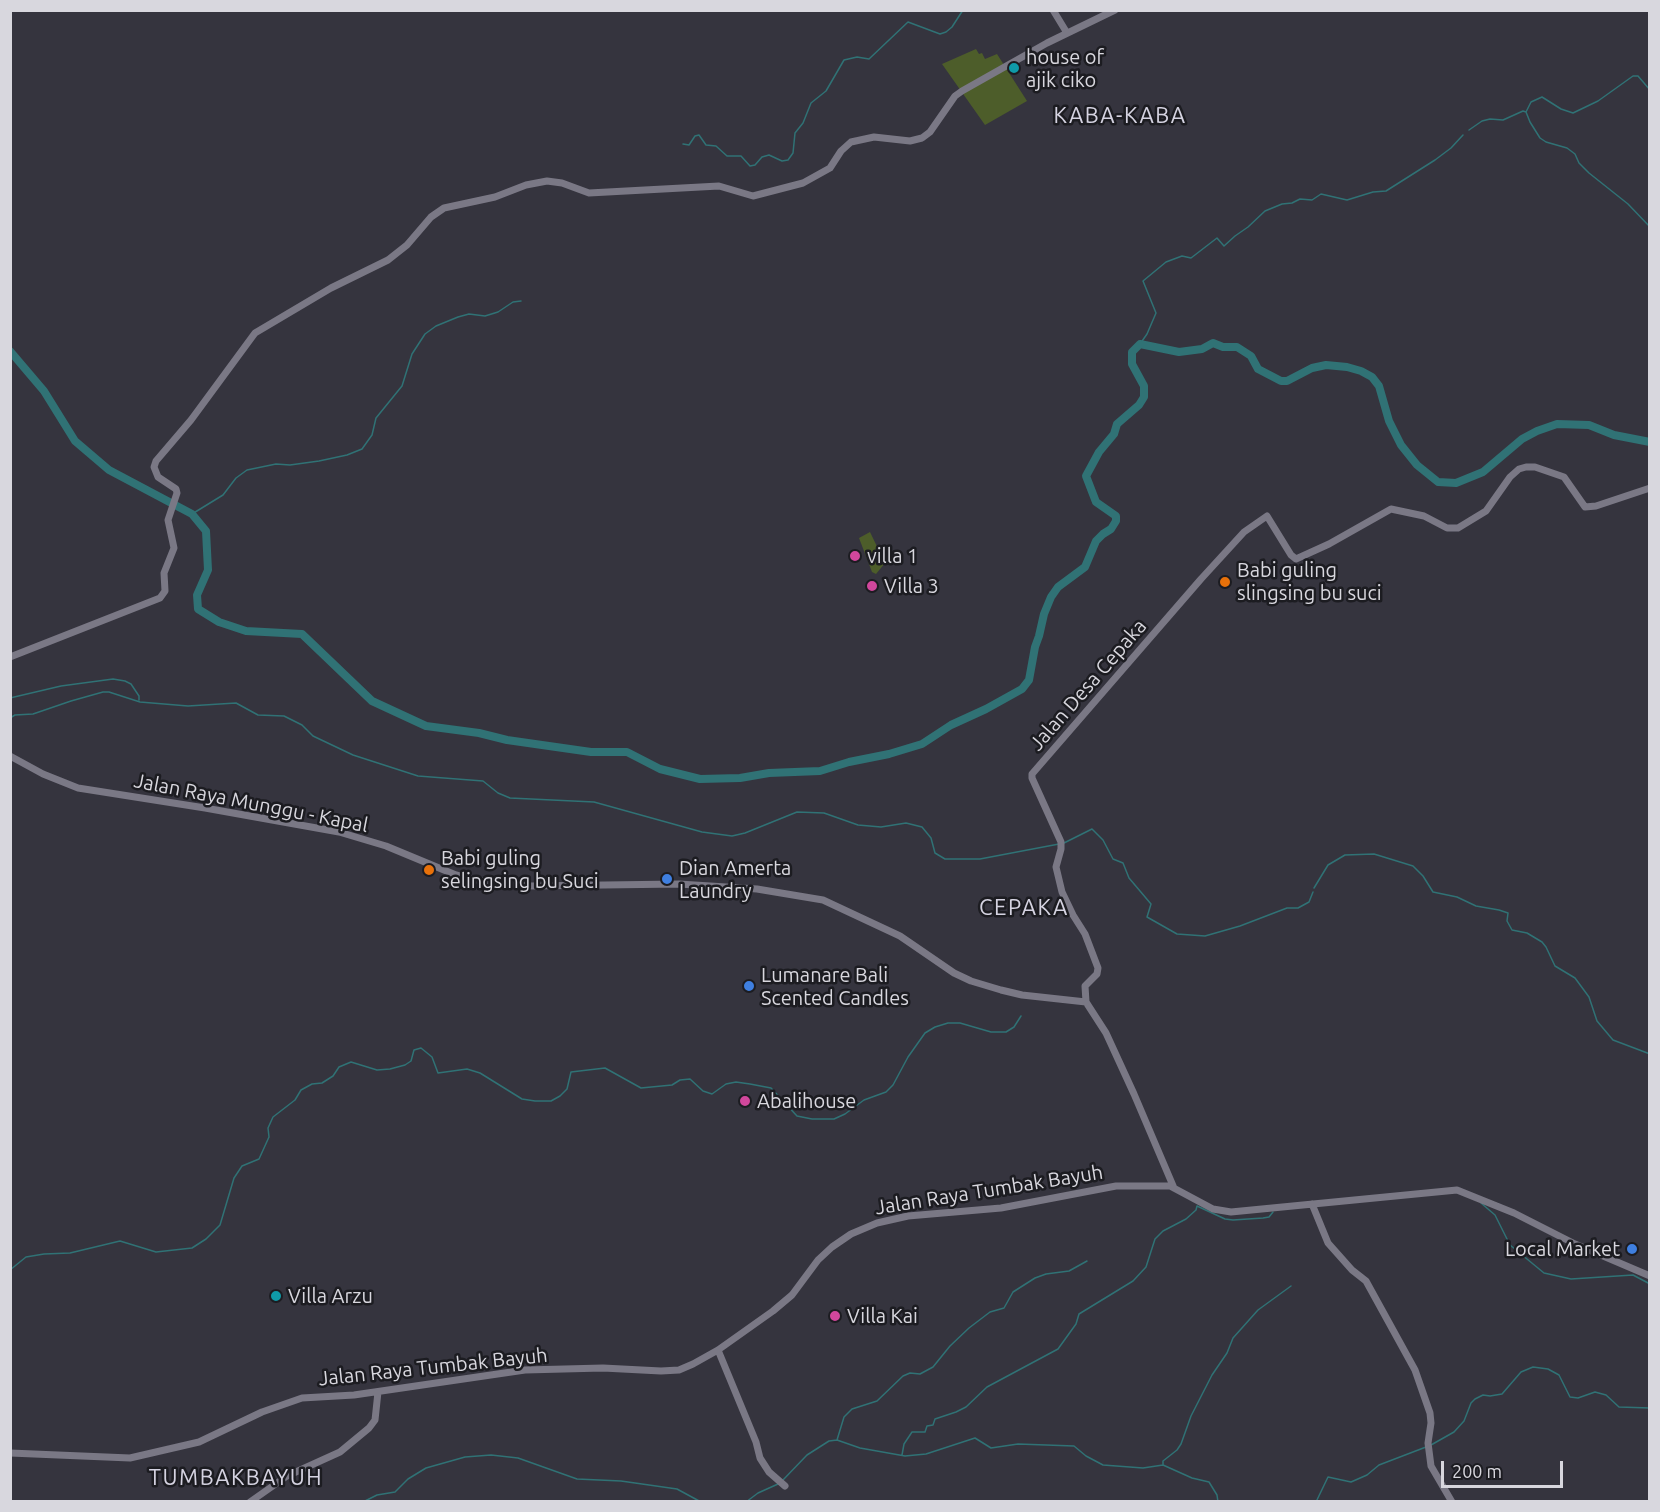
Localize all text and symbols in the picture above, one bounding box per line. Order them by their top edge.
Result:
place label: house of ajik ciko [1026,45,1104,92]
marker: house of ajik ciko [1007,61,1021,75]
district label: KABA-KABA [1053,103,1187,129]
place label: villa 1 [867,544,918,568]
marker: villa 1 [848,549,862,563]
place label: Babi guling slingsing bu suci [1237,558,1382,605]
place label: Villa 3 [884,574,939,598]
marker: Babi guling slingsing bu suci [1218,575,1232,589]
marker: Villa 3 [865,579,879,593]
street label: Jalan Desa Cepaka [1024,614,1152,756]
street label: Jalan Raya Munggu - Kapal [132,769,370,837]
place label: Babi guling selingsing bu Suci [441,846,599,893]
place label: Dian Amerta Laundry [679,856,791,903]
marker: Babi guling selingsing bu Suci [422,863,436,877]
marker: Dian Amerta Laundry [660,872,674,886]
district label: CEPAKA [979,895,1069,921]
place label: Lumanare Bali Scented Candles [761,963,909,1010]
marker: Lumanare Bali Scented Candles [742,979,756,993]
place label: Abalihouse [757,1089,856,1113]
marker: Abalihouse [738,1094,752,1108]
street label: Jalan Raya Tumbak Bayuh [873,1160,1105,1220]
place label: Local Market [1505,1237,1620,1261]
marker: Local Market [1625,1242,1639,1256]
place label: Villa Arzu [288,1284,373,1308]
marker: Villa Arzu [269,1289,283,1303]
place label: Villa Kai [847,1304,918,1328]
marker: Villa Kai [828,1309,842,1323]
street label: Jalan Raya Tumbak Bayuh [317,1343,549,1391]
scale bar [1444,1449,1566,1487]
text: 200 m [1452,1461,1502,1481]
district label: TUMBAKBAYUH [149,1465,323,1491]

